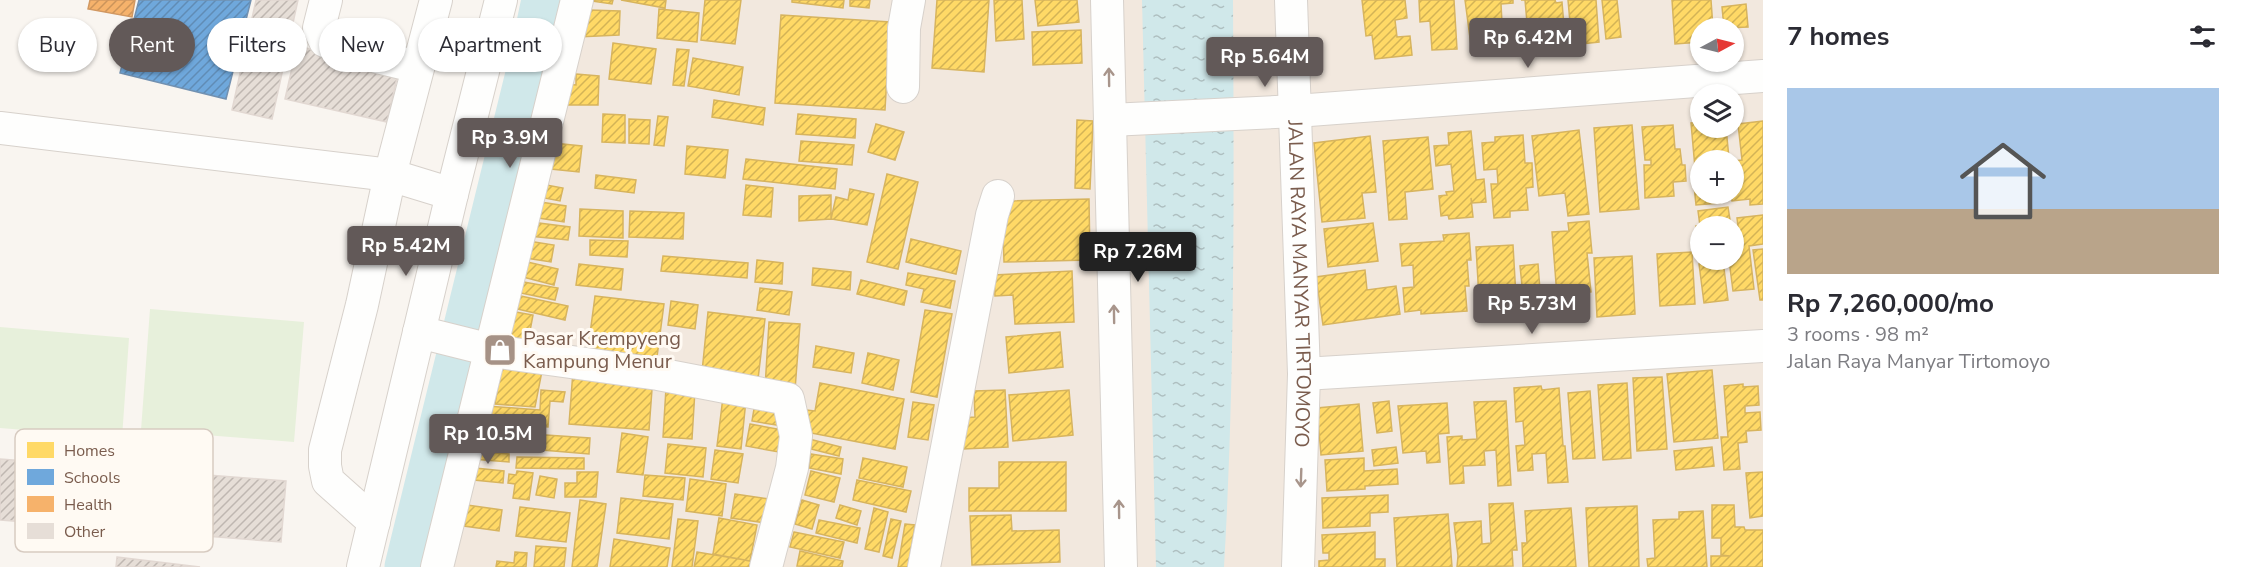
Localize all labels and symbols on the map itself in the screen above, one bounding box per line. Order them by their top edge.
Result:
pin: Rp 6.42M [1466,18,1590,69]
north arrow [1690,18,1744,72]
pin: Rp 5.64M [1203,37,1327,88]
one-way arrow [1103,67,1115,87]
pin: Rp 3.9M [455,118,565,169]
street label: JALAN RAYA MANYAR TIRTOMOYO [1282,119,1318,448]
pin: Rp 5.42M [344,226,468,277]
pin: Rp 7.26M [1076,232,1200,283]
pin: Rp 5.73M [1470,284,1594,335]
one-way arrow [1109,304,1120,324]
place label: Pasar Krempyeng Kampung Menur [523,325,681,375]
shop icon: Pasar Krempyeng Kampung Menur [482,332,518,368]
pin: Rp 10.5M [426,414,550,465]
legend [15,429,213,552]
text: Homes [64,440,115,462]
text: Schools [64,467,120,489]
one-way arrow [1295,468,1306,488]
text: Health [64,494,112,516]
one-way arrow [1113,499,1125,519]
text: Other [64,521,105,543]

